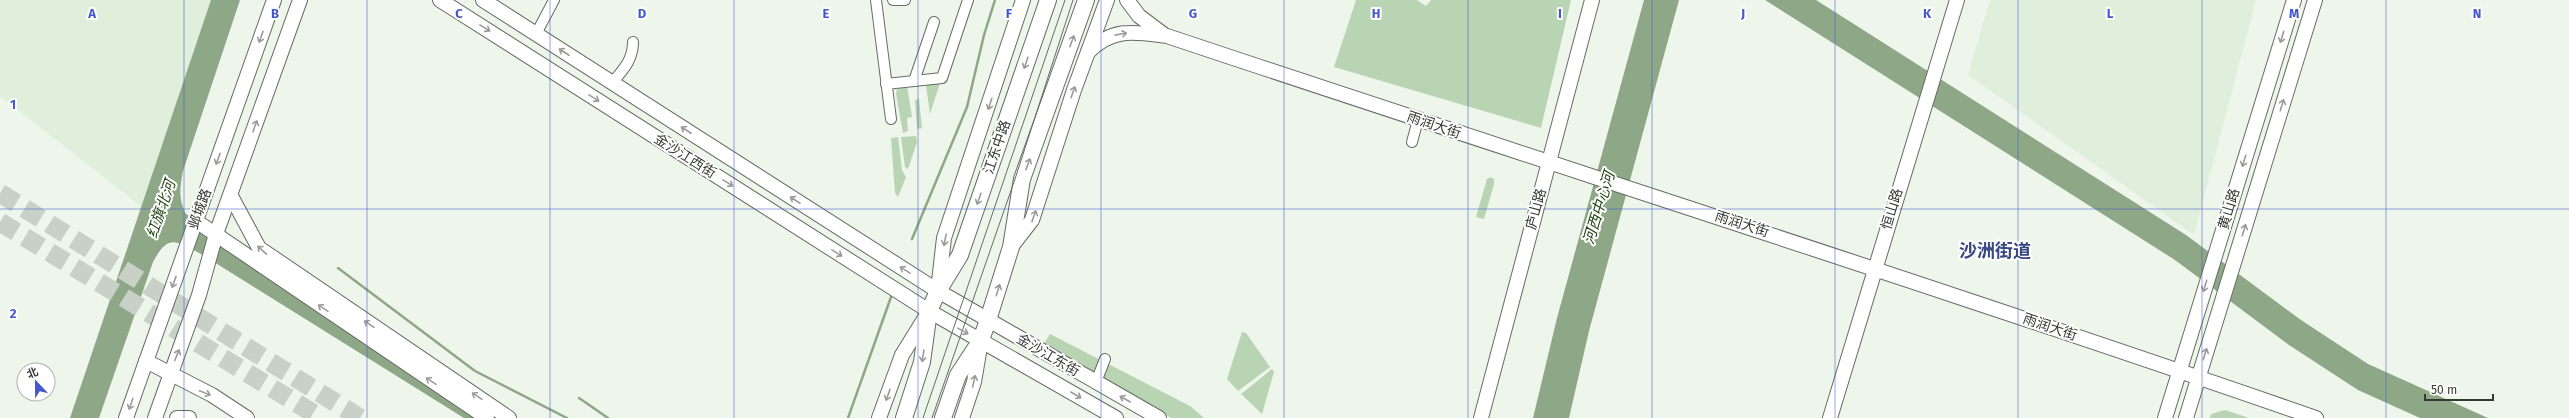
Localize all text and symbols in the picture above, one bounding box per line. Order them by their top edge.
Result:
text: A [87,6,96,21]
text: B [271,6,279,21]
text: C [455,6,463,21]
text: D [638,6,647,21]
text: E [823,6,830,21]
text: F [1006,6,1013,21]
text: G [1189,6,1197,21]
text: H [1372,6,1380,21]
text: I [1558,6,1562,21]
text: J [1740,6,1745,21]
text: K [1923,6,1932,21]
text: L [2107,6,2114,21]
text: M [2289,6,2299,21]
text: N [2473,6,2481,21]
one-way arrow [479,25,491,33]
one-way arrow [1114,29,1127,37]
one-way arrow [257,30,264,43]
one-way arrow [2278,31,2285,44]
one-way arrow [1068,36,1076,48]
one-way arrow [559,48,570,57]
one-way arrow [1022,57,1029,70]
one-way arrow [1070,86,1078,98]
one-way arrow [589,94,600,103]
text: 1 [10,97,16,112]
one-way arrow [986,98,994,110]
one-way arrow [2279,99,2286,112]
street label: 雨润大街 [1405,108,1463,142]
street label: 江东中路 [980,118,1014,176]
one-way arrow [252,120,260,132]
one-way arrow [680,126,691,135]
street label: 金沙江西街 [651,130,719,182]
one-way arrow [213,153,221,165]
one-way arrow [2240,155,2247,168]
one-way arrow [1024,158,1032,170]
water label: 河西中心河 [1579,167,1619,247]
water label: 红旗北河 [143,175,180,240]
one-way arrow [722,179,733,187]
street label: 邺城路 [185,186,215,232]
street label: 恒山路 [1878,186,1906,232]
street label: 黄山路 [2215,186,2243,232]
street label: 庐山路 [1522,187,1550,231]
one-way arrow [975,193,982,206]
one-way arrow [789,196,801,204]
street label: 雨润大街 [1713,207,1771,241]
one-way arrow [1030,210,1038,222]
one-way arrow [2241,223,2248,236]
one-way arrow [940,233,948,246]
district label: 沙洲街道 [1959,240,2031,262]
one-way arrow [257,245,267,254]
one-way arrow [832,249,843,257]
one-way arrow [900,266,911,274]
one-way arrow [170,275,177,288]
one-way arrow [2201,279,2208,292]
one-way arrow [995,284,1002,297]
one-way arrow [318,304,329,312]
text: 2 [10,306,17,321]
street label: 雨润大街 [2021,310,2079,344]
one-way arrow [363,320,374,328]
one-way arrow [957,327,969,335]
street label: 金沙江东街 [1013,330,1083,380]
one-way arrow [2202,347,2209,360]
one-way arrow [173,349,181,361]
one-way arrow [919,349,927,362]
north arrow [16,362,56,402]
text: 北 [25,365,40,381]
one-way arrow [971,375,979,388]
scale bar [2425,376,2493,402]
one-way arrow [426,377,437,385]
text: 50 m [2431,383,2457,397]
one-way arrow [198,389,210,397]
one-way arrow [883,389,891,401]
one-way arrow [1070,391,1082,399]
one-way arrow [471,392,482,400]
one-way arrow [1119,394,1131,402]
one-way arrow [127,398,134,411]

